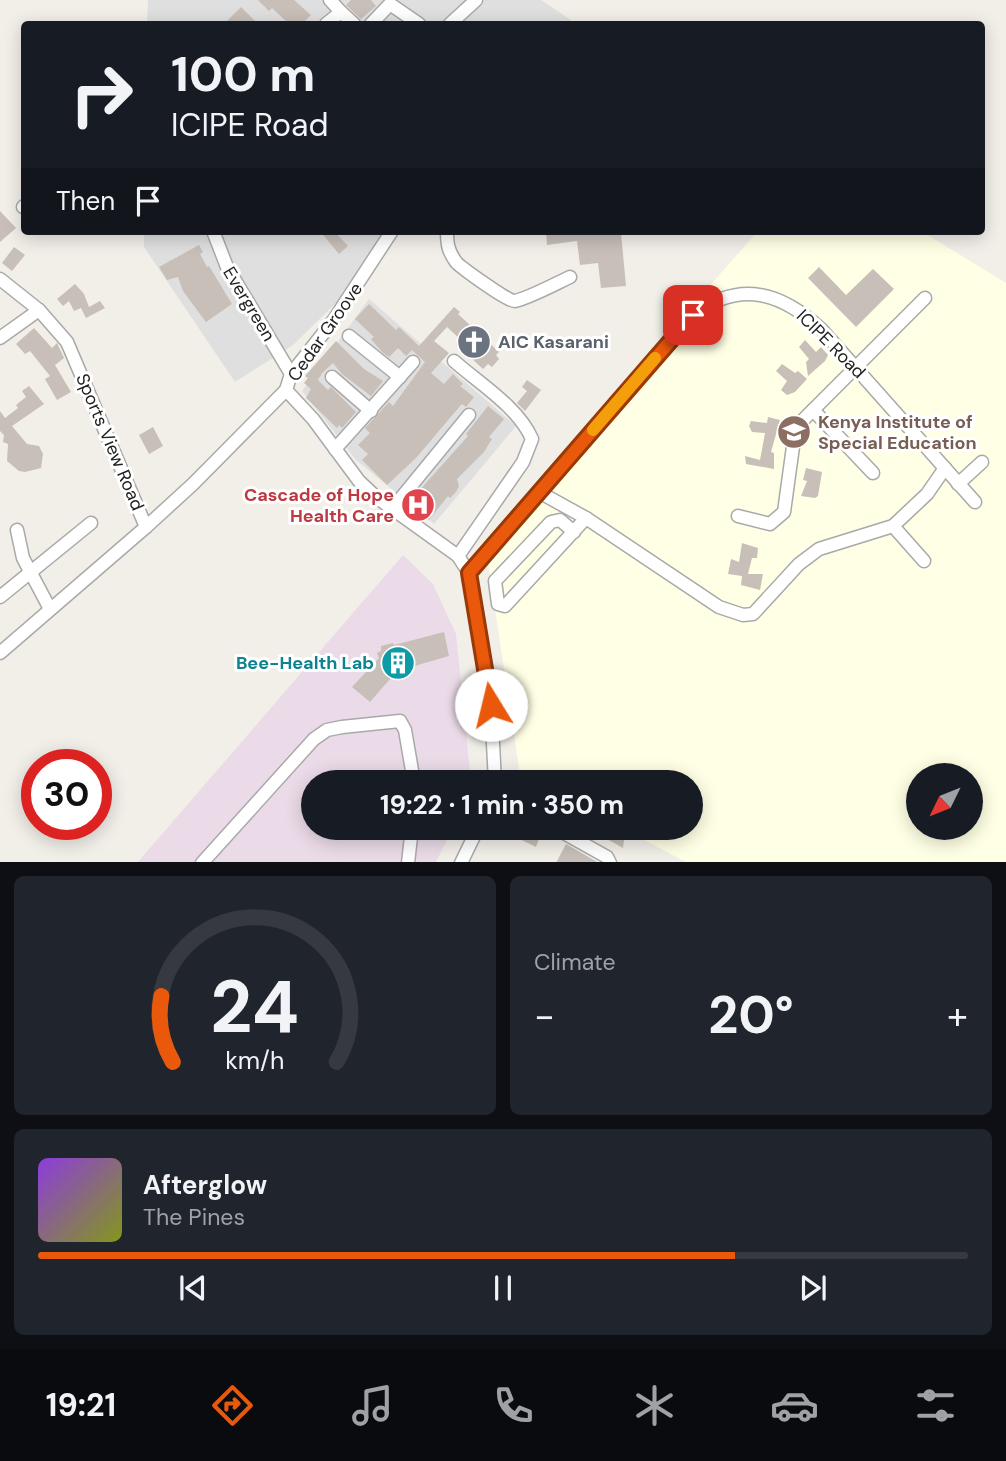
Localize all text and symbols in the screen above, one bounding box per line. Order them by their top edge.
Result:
text: 100 m [171,42,315,106]
icon: right [56,49,147,140]
text: ICIPE Road [171,104,329,146]
icon: arrive [129,182,167,220]
text: Then [56,184,115,218]
street label: Evergreen [217,262,281,346]
street label: Cedar Groove [282,278,368,386]
pin [663,285,723,345]
icon: arrive [674,296,712,334]
street label: ICIPE Road [791,304,871,384]
church icon: AIC Kasarani [455,323,493,361]
place label: AIC Kasarani [498,330,609,354]
street label: Sports View Road [70,370,150,514]
place label: Kenya Institute of Special Education [818,410,977,455]
school or university icon: Kenya Institute of Special Education [775,413,813,451]
place label: Cascade of Hope Health Care [244,483,394,528]
hospital icon: Cascade of Hope Health Care [399,486,437,524]
building icon: Bee-Health Lab [379,644,417,682]
place label: Bee-Health Lab [236,651,374,675]
position arrow [454,668,528,742]
speed limit sign: 30 [21,749,112,840]
north arrow [906,763,984,840]
map controls [906,763,983,840]
text: 19:22 · 1 min · 350 m [380,788,624,822]
text: Climate [534,947,616,977]
text: 24 [211,960,299,1055]
text: 20° [708,981,794,1049]
text: − [534,991,555,1041]
text: + [947,991,968,1041]
text: km/h [225,1043,285,1076]
text: Afterglow [143,1168,267,1202]
text: The Pines [143,1202,245,1232]
icon: previous [174,1269,212,1307]
icon: pause [484,1269,522,1307]
icon: next [794,1269,832,1307]
icon: directions [208,1381,257,1430]
icon: music [348,1381,397,1430]
icon: phone [489,1381,538,1430]
icon: climate [630,1381,679,1430]
icon: car [770,1381,819,1430]
icon: filters [911,1381,960,1430]
text: 19:21 [46,1384,116,1426]

